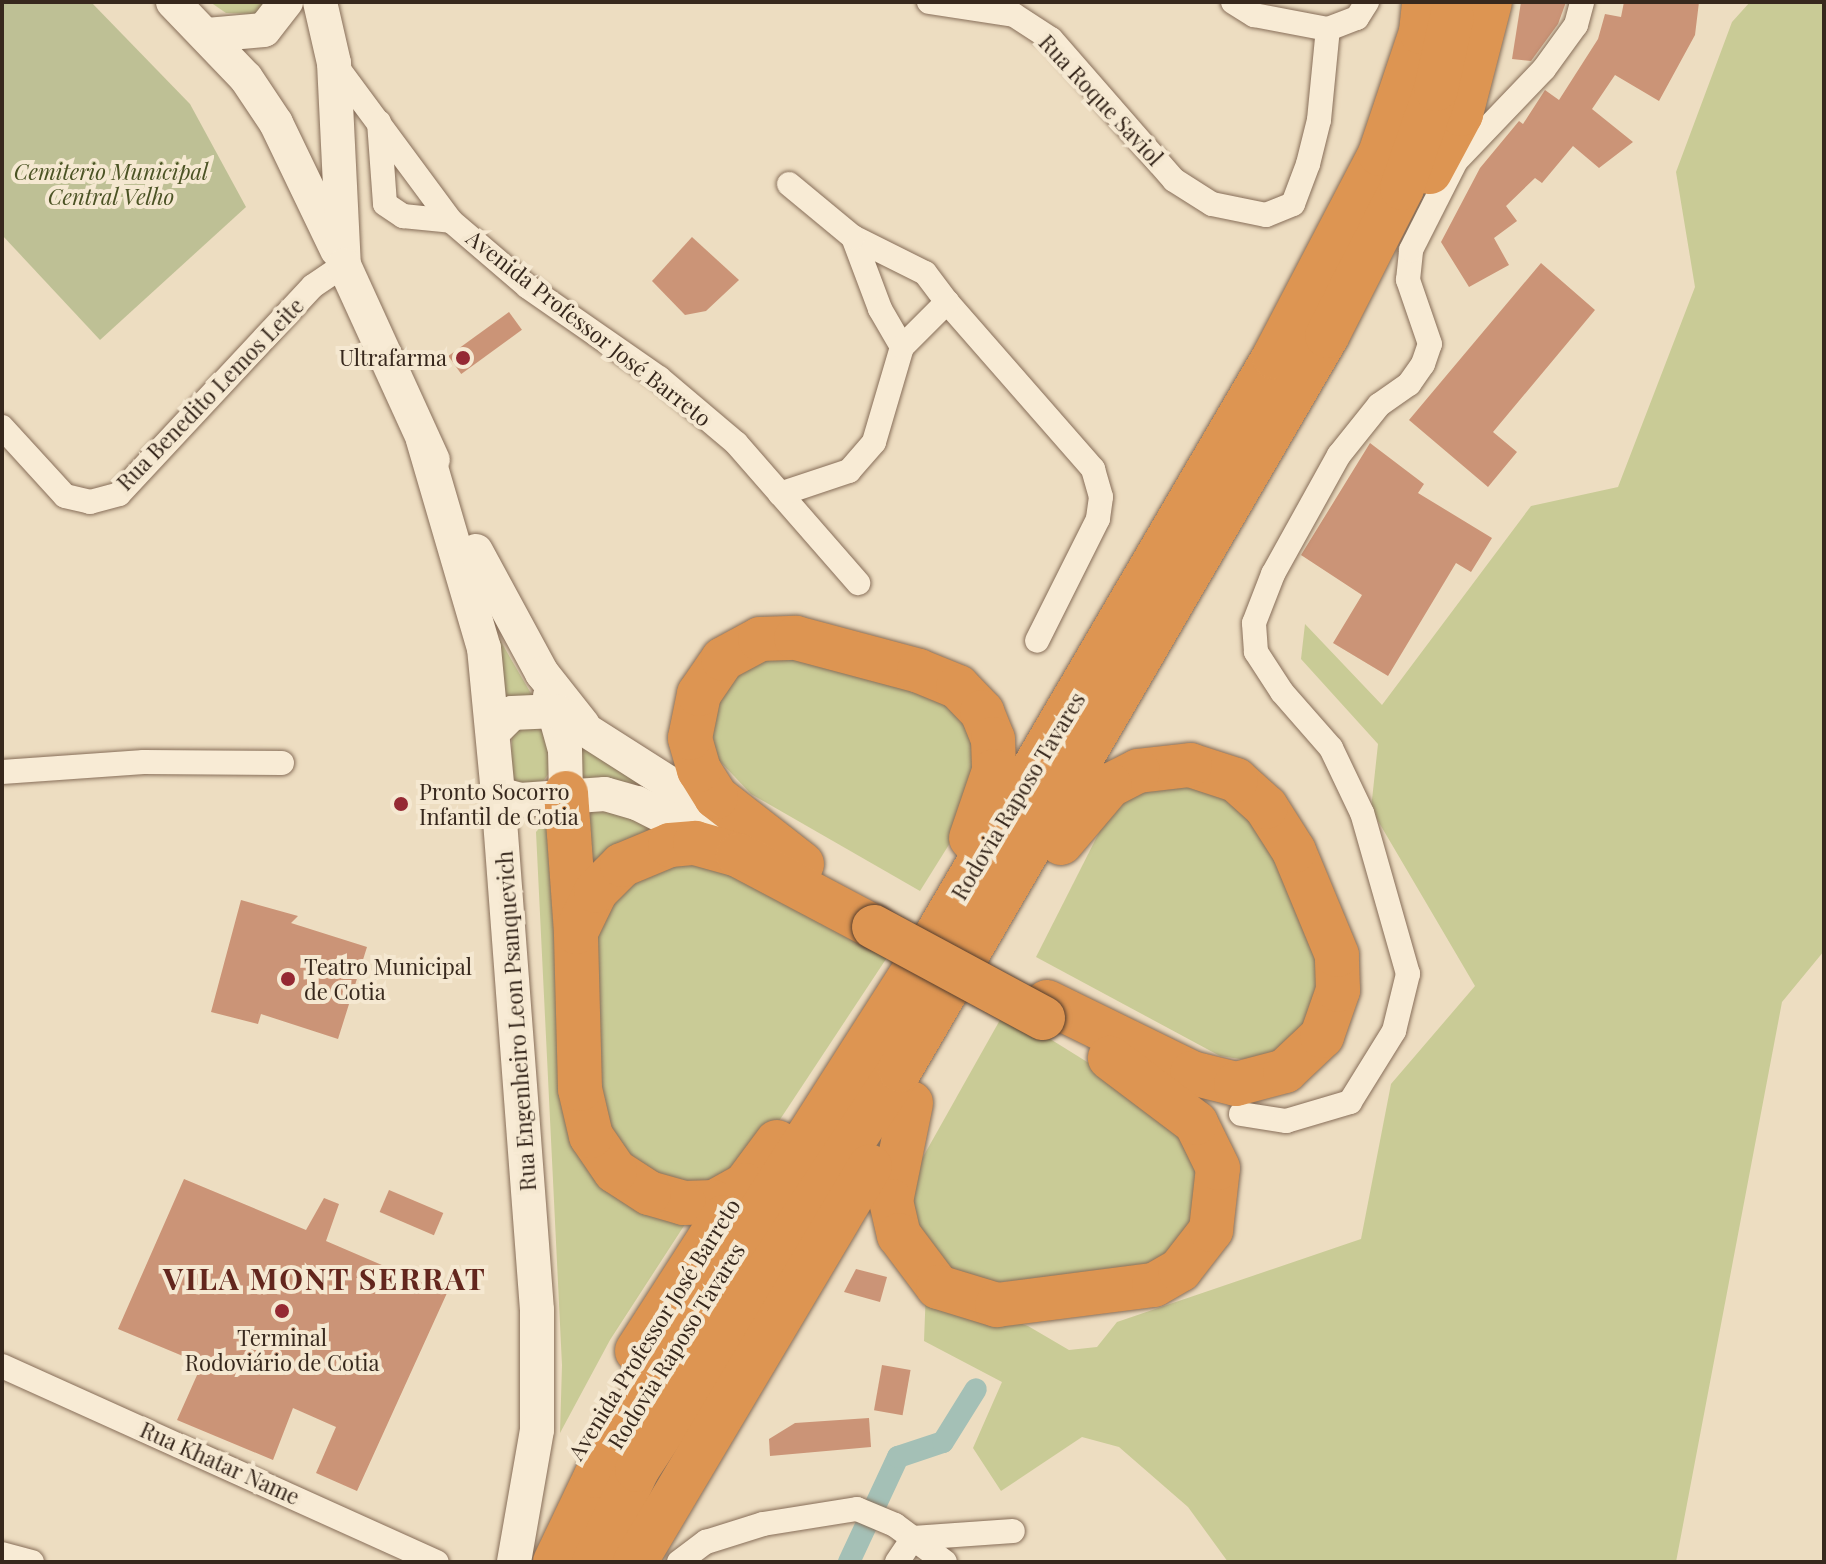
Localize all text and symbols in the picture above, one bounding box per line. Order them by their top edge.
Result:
street label: Rua Roque Saviol [1034,29,1168,171]
park label: Cemiterio Municipal Central Velho [14,158,208,210]
street label: Avenida Professor José Barreto [461,224,717,432]
street label: Rua Benedito Lemos Leite [111,292,309,496]
place label: Ultrafarma [339,345,447,371]
marker: Ultrafarma [454,349,472,367]
street label: Rodovia Raposo Tavares [945,687,1091,905]
place label: Pronto Socorro Infantil de Cotia [419,778,579,830]
marker: Pronto Socorro Infantil de Cotia [390,793,412,815]
street label: Rua Engenheiro Leon Psanquevich [491,850,541,1192]
place label: Teatro Municipal de Cotia [304,953,472,1004]
marker: Teatro Municipal de Cotia [279,970,297,988]
street label: Avenida Professor José Barreto [562,1193,746,1465]
street label: Rodovia Raposo Tavares [602,1238,750,1454]
district label: VILA MONT SERRAT [163,1260,487,1296]
marker: Terminal Rodoviário de Cotia [273,1302,291,1320]
place label: Terminal Rodoviário de Cotia [185,1324,379,1376]
street label: Rua Khatar Name [136,1416,304,1510]

